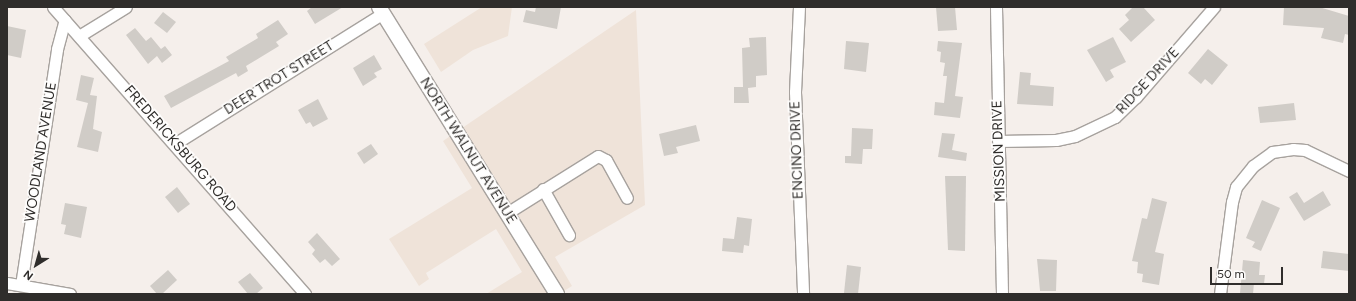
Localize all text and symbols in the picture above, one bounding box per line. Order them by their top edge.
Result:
street label: DEER TROT STREET [221,37,337,119]
street label: RIDGE DRIVE [1113,44,1183,118]
street label: NORTH WALNUT AVENUE [416,75,520,227]
street label: WOODLAND AVENUE [22,81,60,223]
street label: FREDERICKSBURG ROAD [120,82,240,216]
street label: MISSION DRIVE [989,100,1009,202]
street label: ENCINO DRIVE [787,101,807,199]
north arrow [16,245,56,285]
scale bar [1212,259,1285,285]
text: N [21,267,36,283]
text: 50 m [1217,267,1245,281]

